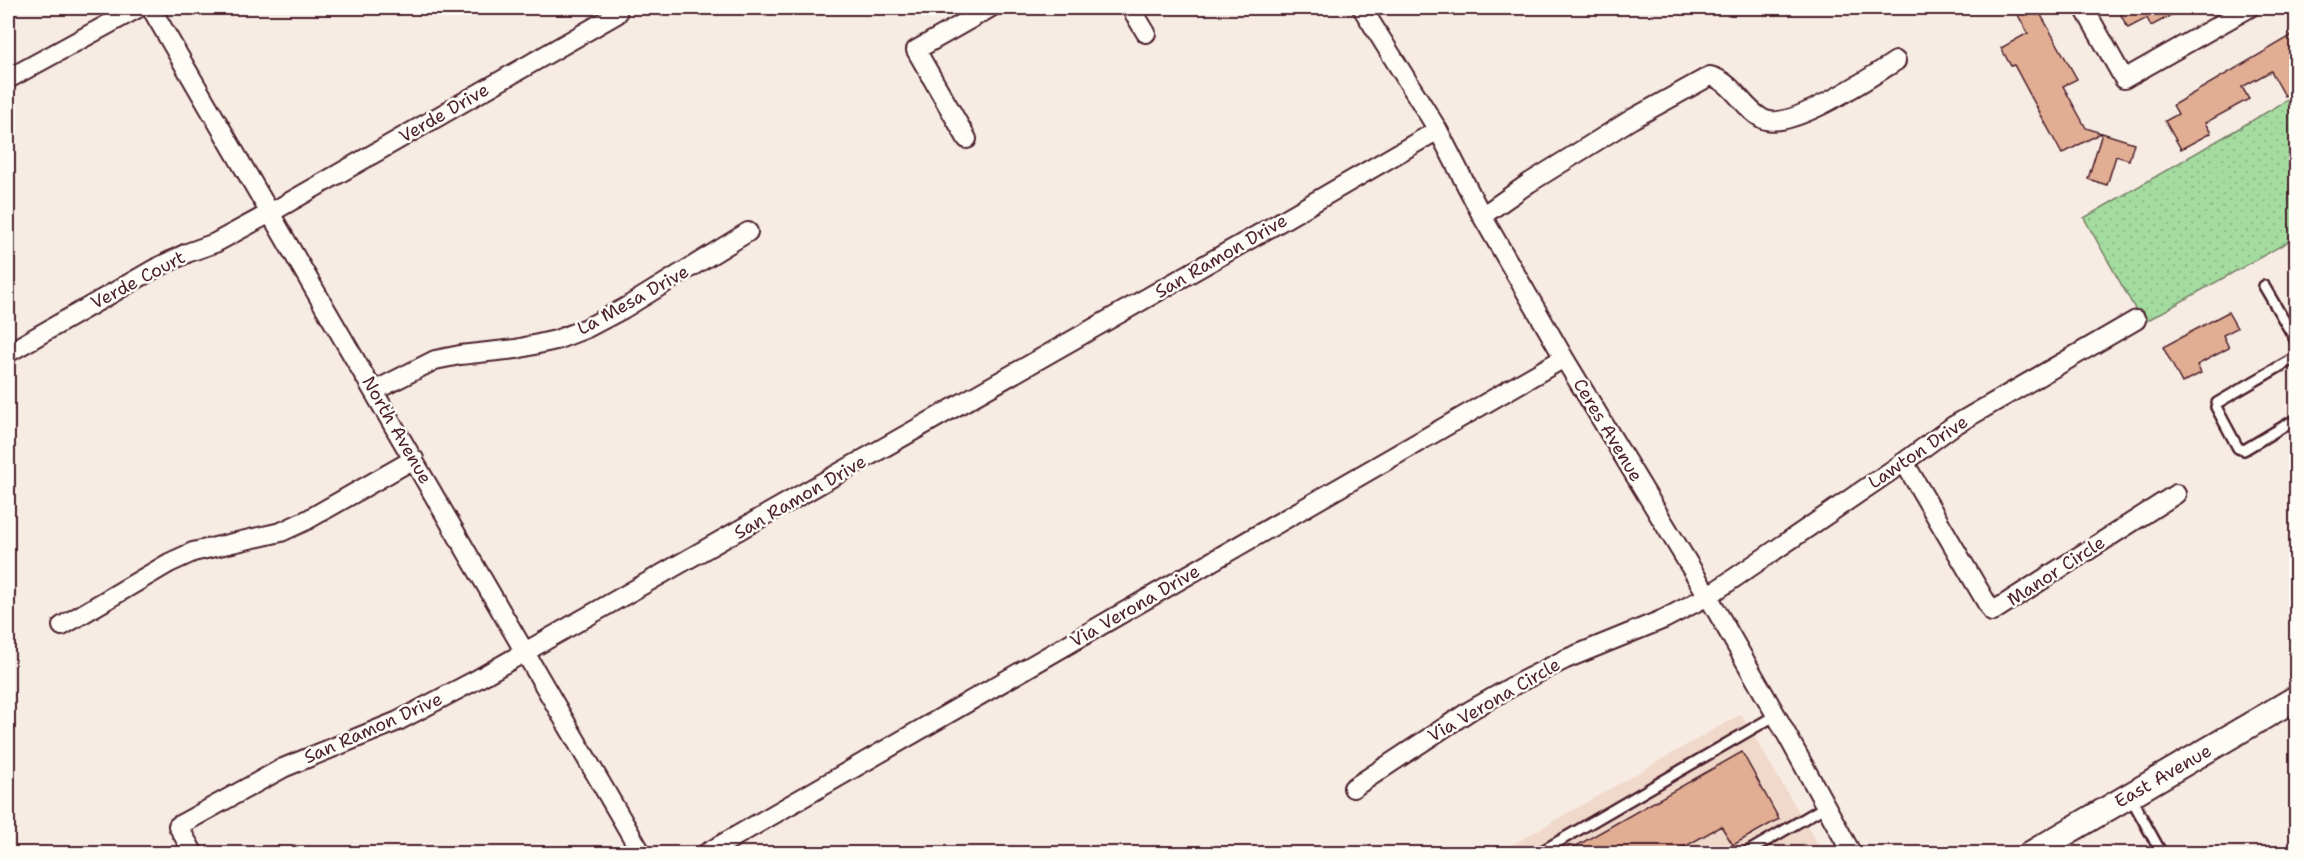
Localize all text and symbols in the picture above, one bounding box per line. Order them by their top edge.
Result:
street label: Verde Drive [395,78,493,148]
street label: San Ramon Drive [1151,208,1291,304]
street label: Verde Court [87,245,189,315]
street label: La Mesa Drive [573,259,693,341]
street label: North Avenue [356,372,438,488]
street label: Ceres Avenue [1568,374,1648,486]
street label: Lawton Drive [1863,410,1973,494]
street label: San Ramon Drive [730,449,870,545]
street label: Manor Circle [2002,530,2110,612]
street label: Via Verona Drive [1066,559,1204,653]
street label: Via Verona Circle [1423,652,1565,748]
street label: San Ramon Drive [300,687,446,769]
street label: East Avenue [2110,739,2216,813]

